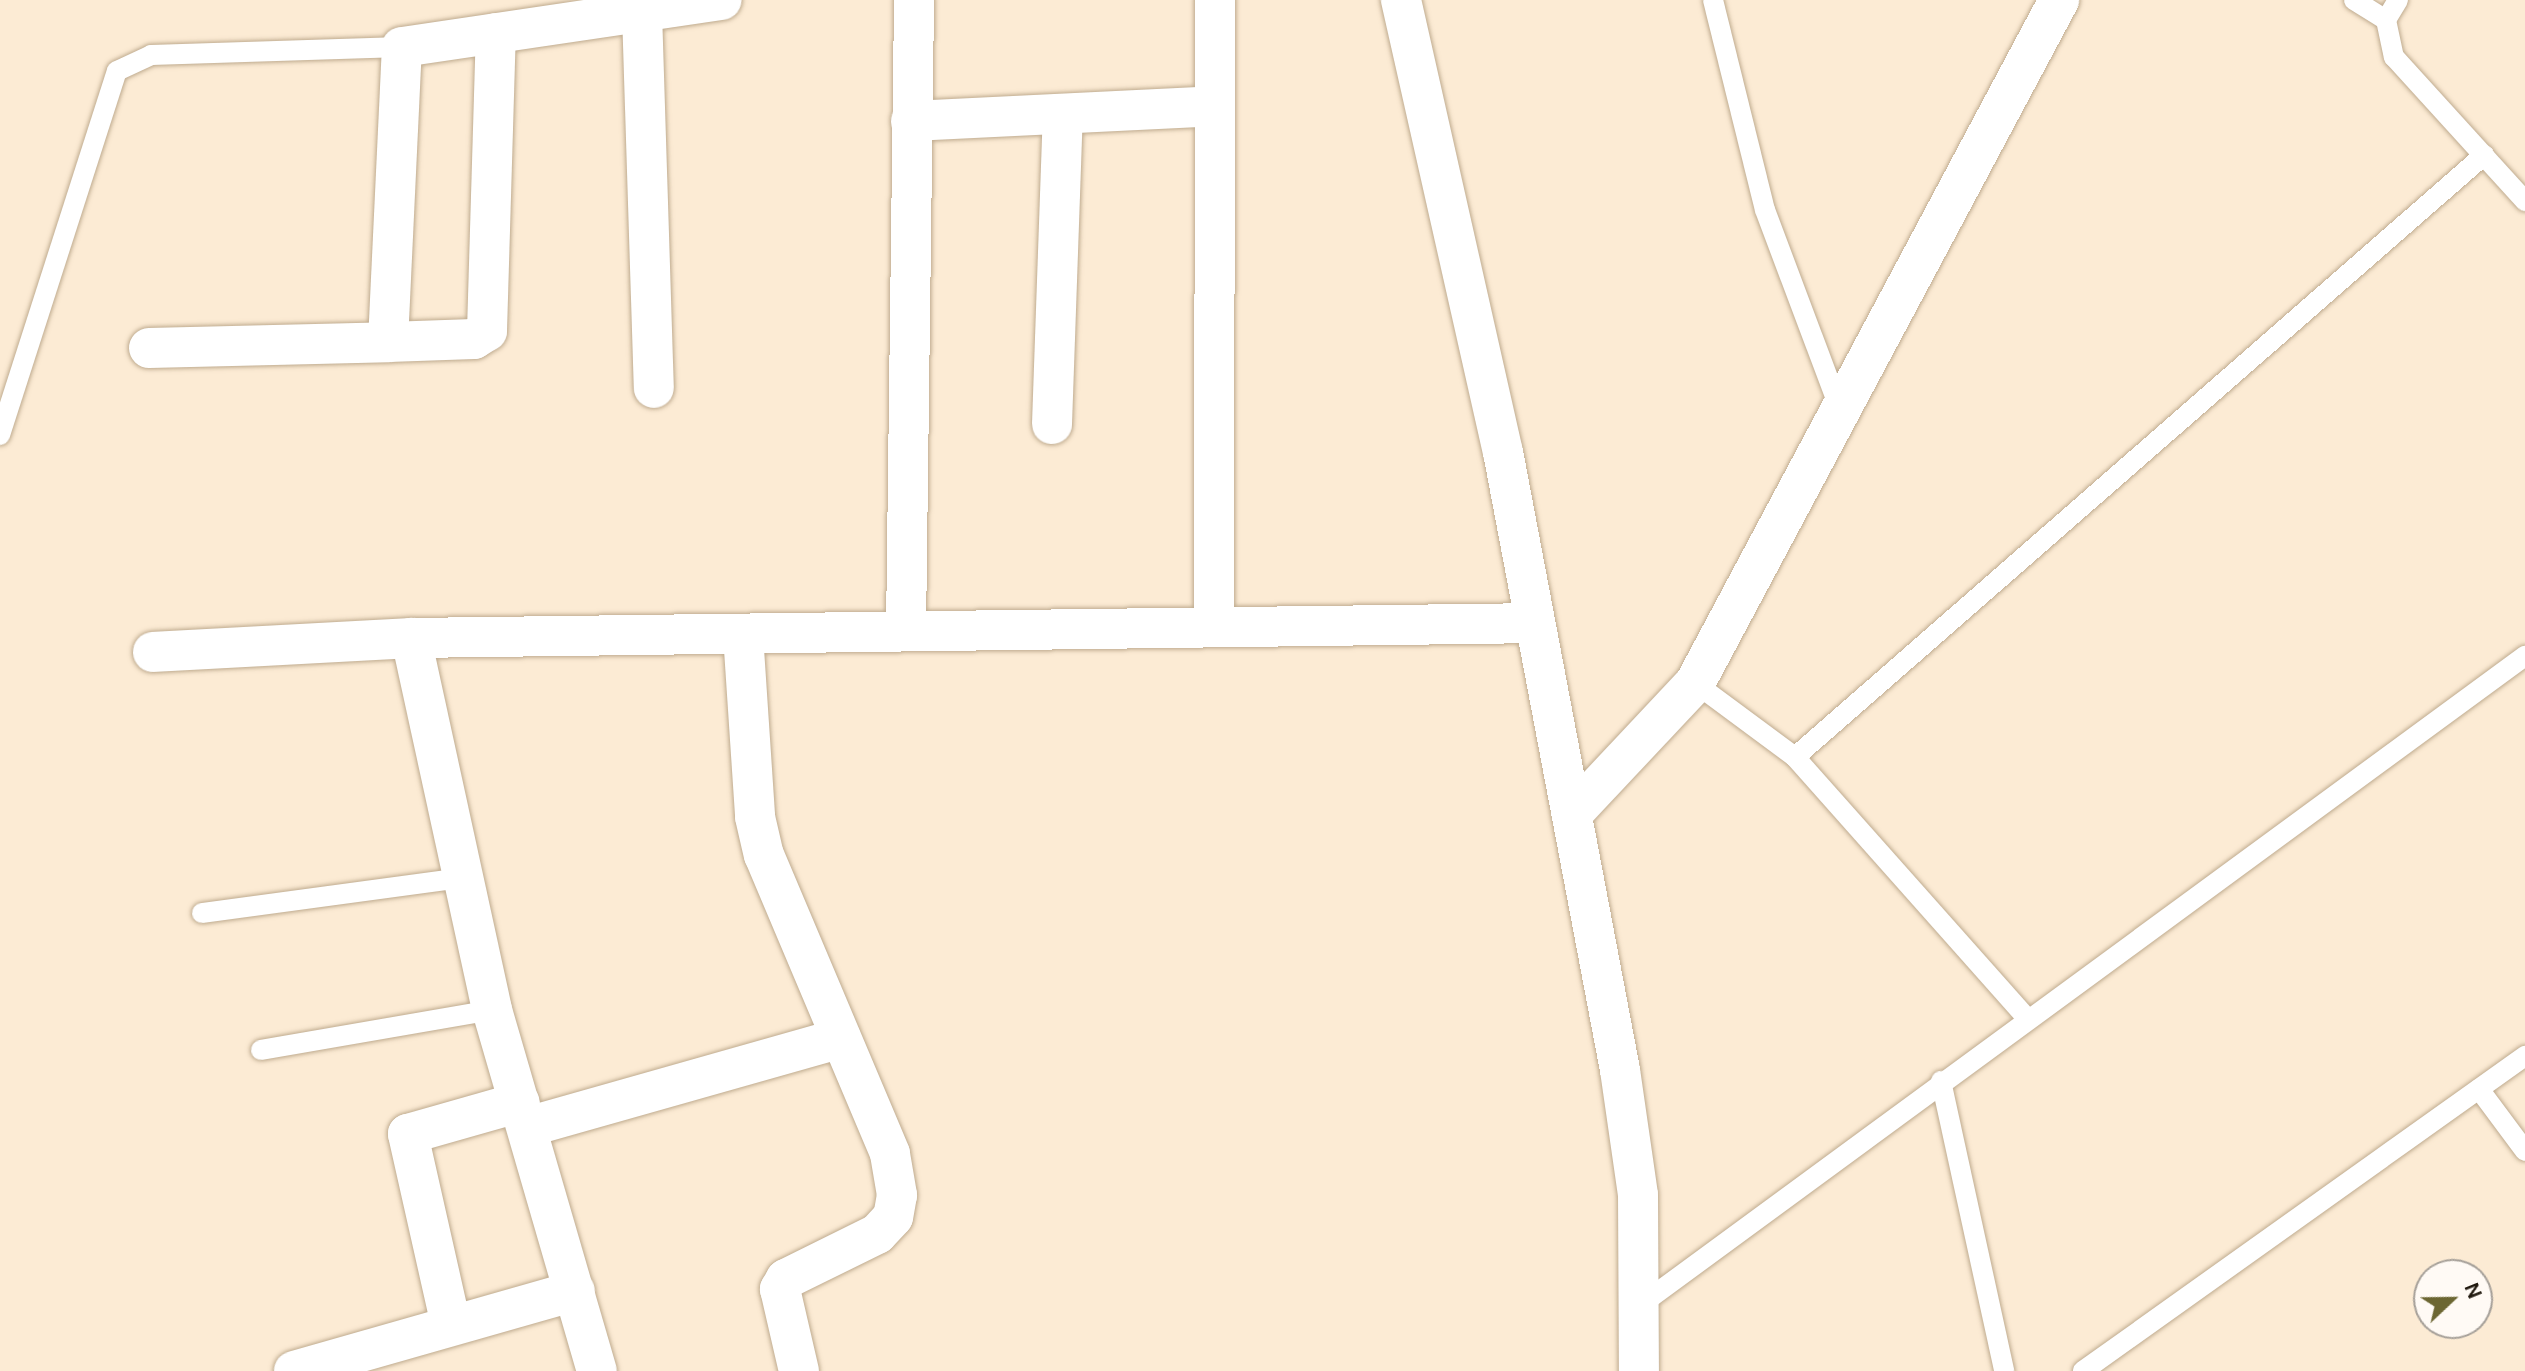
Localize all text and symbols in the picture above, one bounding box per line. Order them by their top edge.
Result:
north arrow [2413,1259,2493,1339]
text: N [2458,1279,2488,1303]

